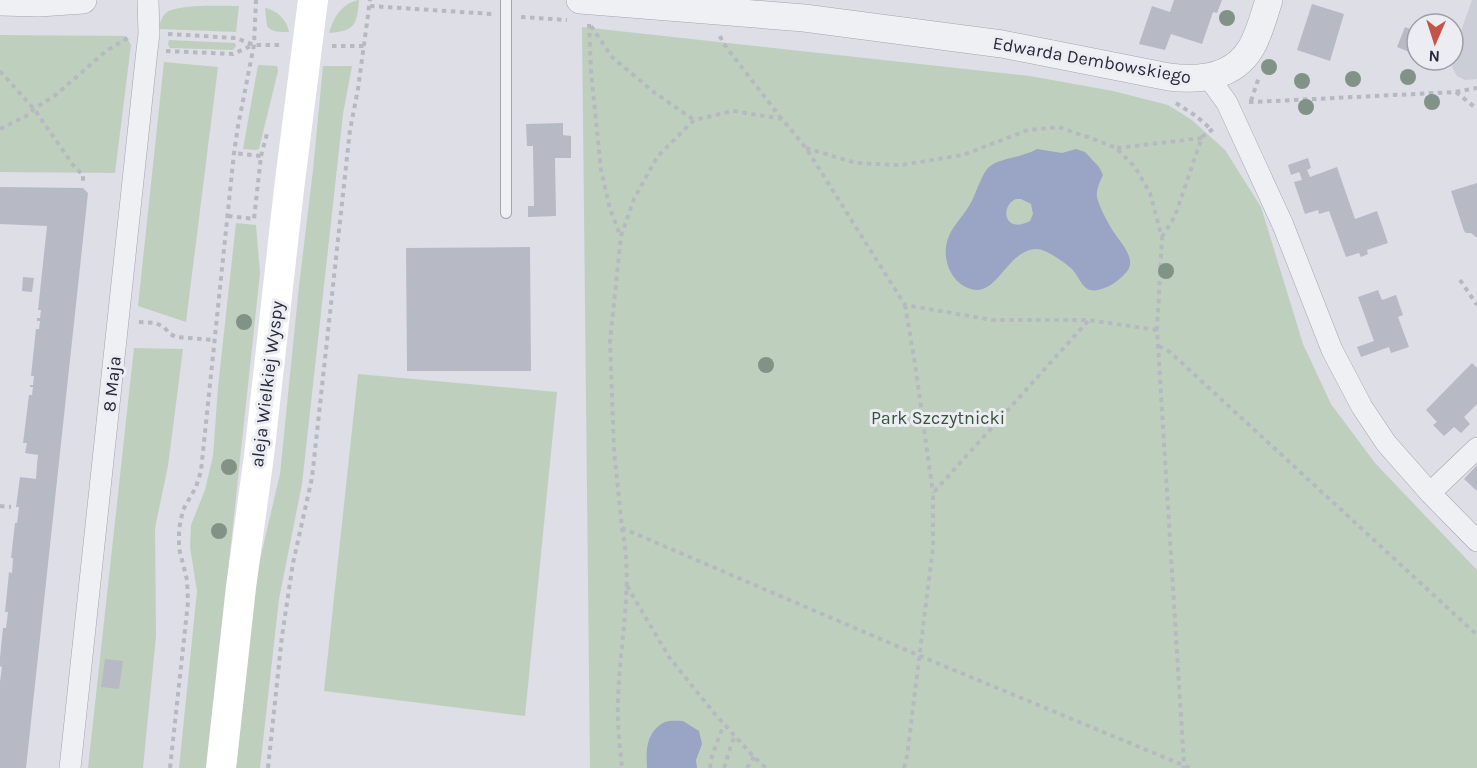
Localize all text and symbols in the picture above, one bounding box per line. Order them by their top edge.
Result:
north arrow [1405,12,1465,72]
street label: Edwarda Dembowskiego [991,32,1193,88]
text: N [1428,47,1440,66]
street label: aleja Wielkiej Wyspy [246,299,288,468]
street label: 8 Maja [98,355,126,413]
park label: Park Szczytnicki [871,407,1005,429]

